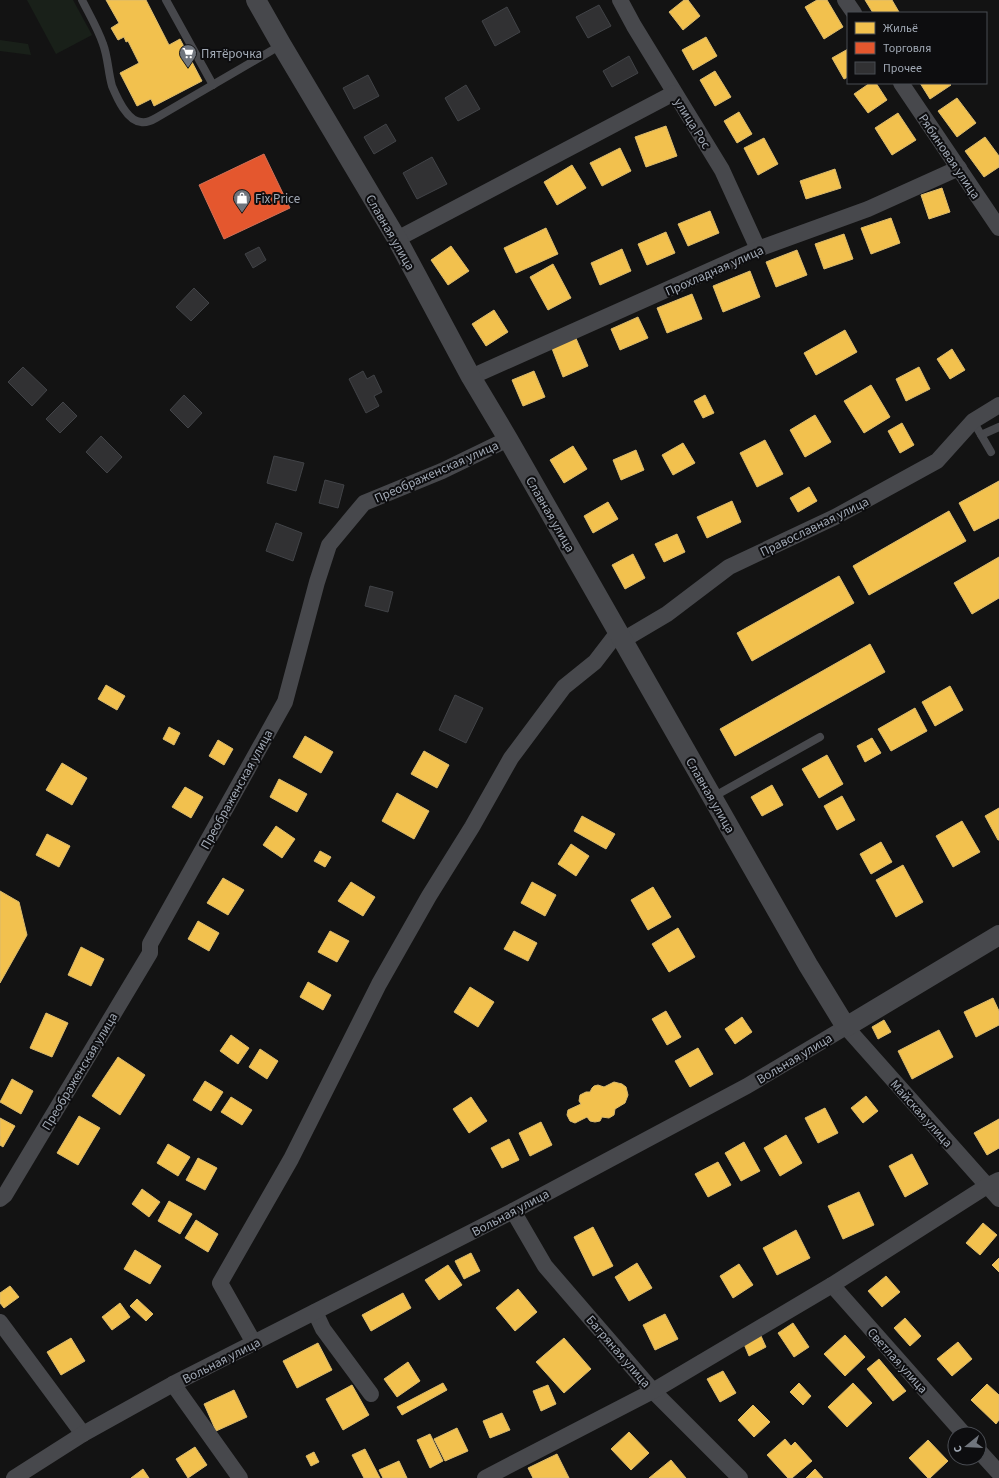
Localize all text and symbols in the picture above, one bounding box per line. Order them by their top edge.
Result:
legend [847,12,987,84]
text: Жильё [883,20,918,37]
text: Торговля [883,40,931,57]
supermarket icon: Пятёрочка [178,43,198,68]
place label: Пятёрочка [201,45,262,63]
text: Прочее [883,60,922,77]
street label: улица Рос [669,95,715,152]
street label: Рябиновая улица [914,110,984,203]
shop icon: Fix Price [232,188,252,213]
place label: Fix Price [255,190,300,208]
street label: Славная улица [361,191,419,274]
street label: Прохладная улица [662,241,766,301]
street label: Преображенская улица [371,436,501,507]
street label: Славная улица [521,473,579,556]
street label: Православная улица [757,493,872,561]
street label: Преображенская улица [196,726,277,853]
street label: Славная улица [681,754,739,837]
street label: Преображенская улица [38,1009,122,1134]
street label: Вольная улица [753,1029,836,1089]
street label: Майская улица [886,1076,957,1151]
street label: Вольная улица [469,1185,552,1241]
street label: Багряная улица [582,1312,655,1392]
street label: Светлая улица [863,1324,932,1397]
street label: Вольная улица [179,1334,264,1388]
north arrow [947,1426,987,1466]
text: С [950,1443,966,1454]

